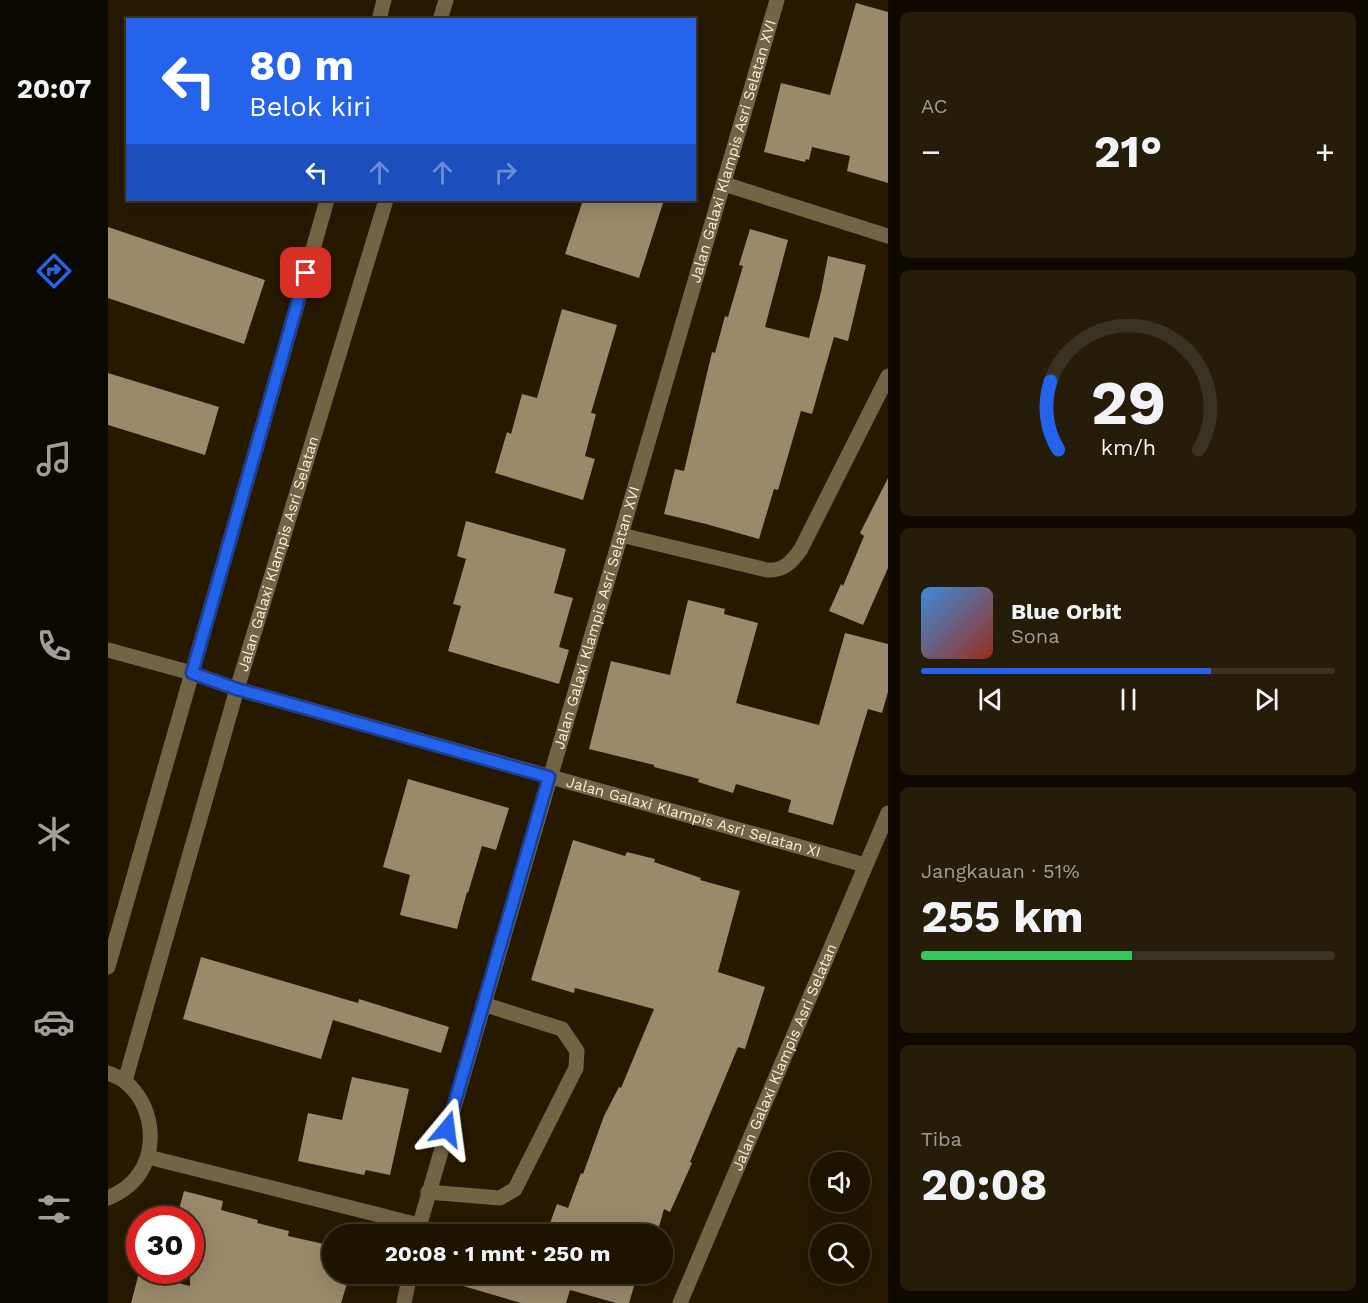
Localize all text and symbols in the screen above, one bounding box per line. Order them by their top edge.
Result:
street label: Jalan Galaxi Klampis Asri Selatan XVI [686,17,780,285]
text: 80 m [249,41,354,90]
icon: left [150,42,228,120]
text: 20:07 [17,73,91,105]
text: Belok kiri [249,91,371,123]
text: AC [921,94,947,118]
text: 21° [1094,125,1162,178]
text: − [921,132,941,171]
text: + [1315,132,1335,171]
icon: left [300,156,333,189]
icon: ahead [363,156,396,189]
icon: ahead [426,156,459,189]
icon: right [489,156,522,189]
pin [280,247,331,298]
icon: directions [33,250,75,292]
icon: arrive [289,256,322,289]
text: 29 [1090,366,1166,439]
street label: Jalan Galaxi Klampis Asri Selatan [234,434,323,674]
text: km/h [1100,436,1156,461]
icon: music [33,438,75,480]
street label: Jalan Galaxi Klampis Asri Selatan XVI [550,484,644,751]
text: Blue Orbit [1011,599,1121,624]
text: Sona [1011,624,1060,648]
icon: phone [33,625,75,667]
icon: previous [974,683,1007,716]
icon: pause [1112,683,1145,716]
icon: next [1250,683,1283,716]
street label: Jalan Galaxi Klampis Asri Selatan XI [564,773,823,861]
icon: climate [33,813,75,855]
text: Jangkauan · 51% [921,859,1080,883]
text: 255 km [921,890,1084,943]
street label: Jalan Galaxi Klampis Asri Selatan [728,941,840,1174]
icon: car [33,1001,75,1043]
position arrow [415,1097,479,1161]
text: Tiba [921,1127,962,1151]
map controls [810,1152,870,1284]
button: sound [810,1152,870,1212]
text: 20:08 [921,1158,1048,1211]
icon: filters [33,1188,75,1230]
speed limit sign: 30 [126,1206,204,1284]
button: search [810,1224,870,1284]
text: 20:08 · 1 mnt · 250 m [385,1241,610,1266]

